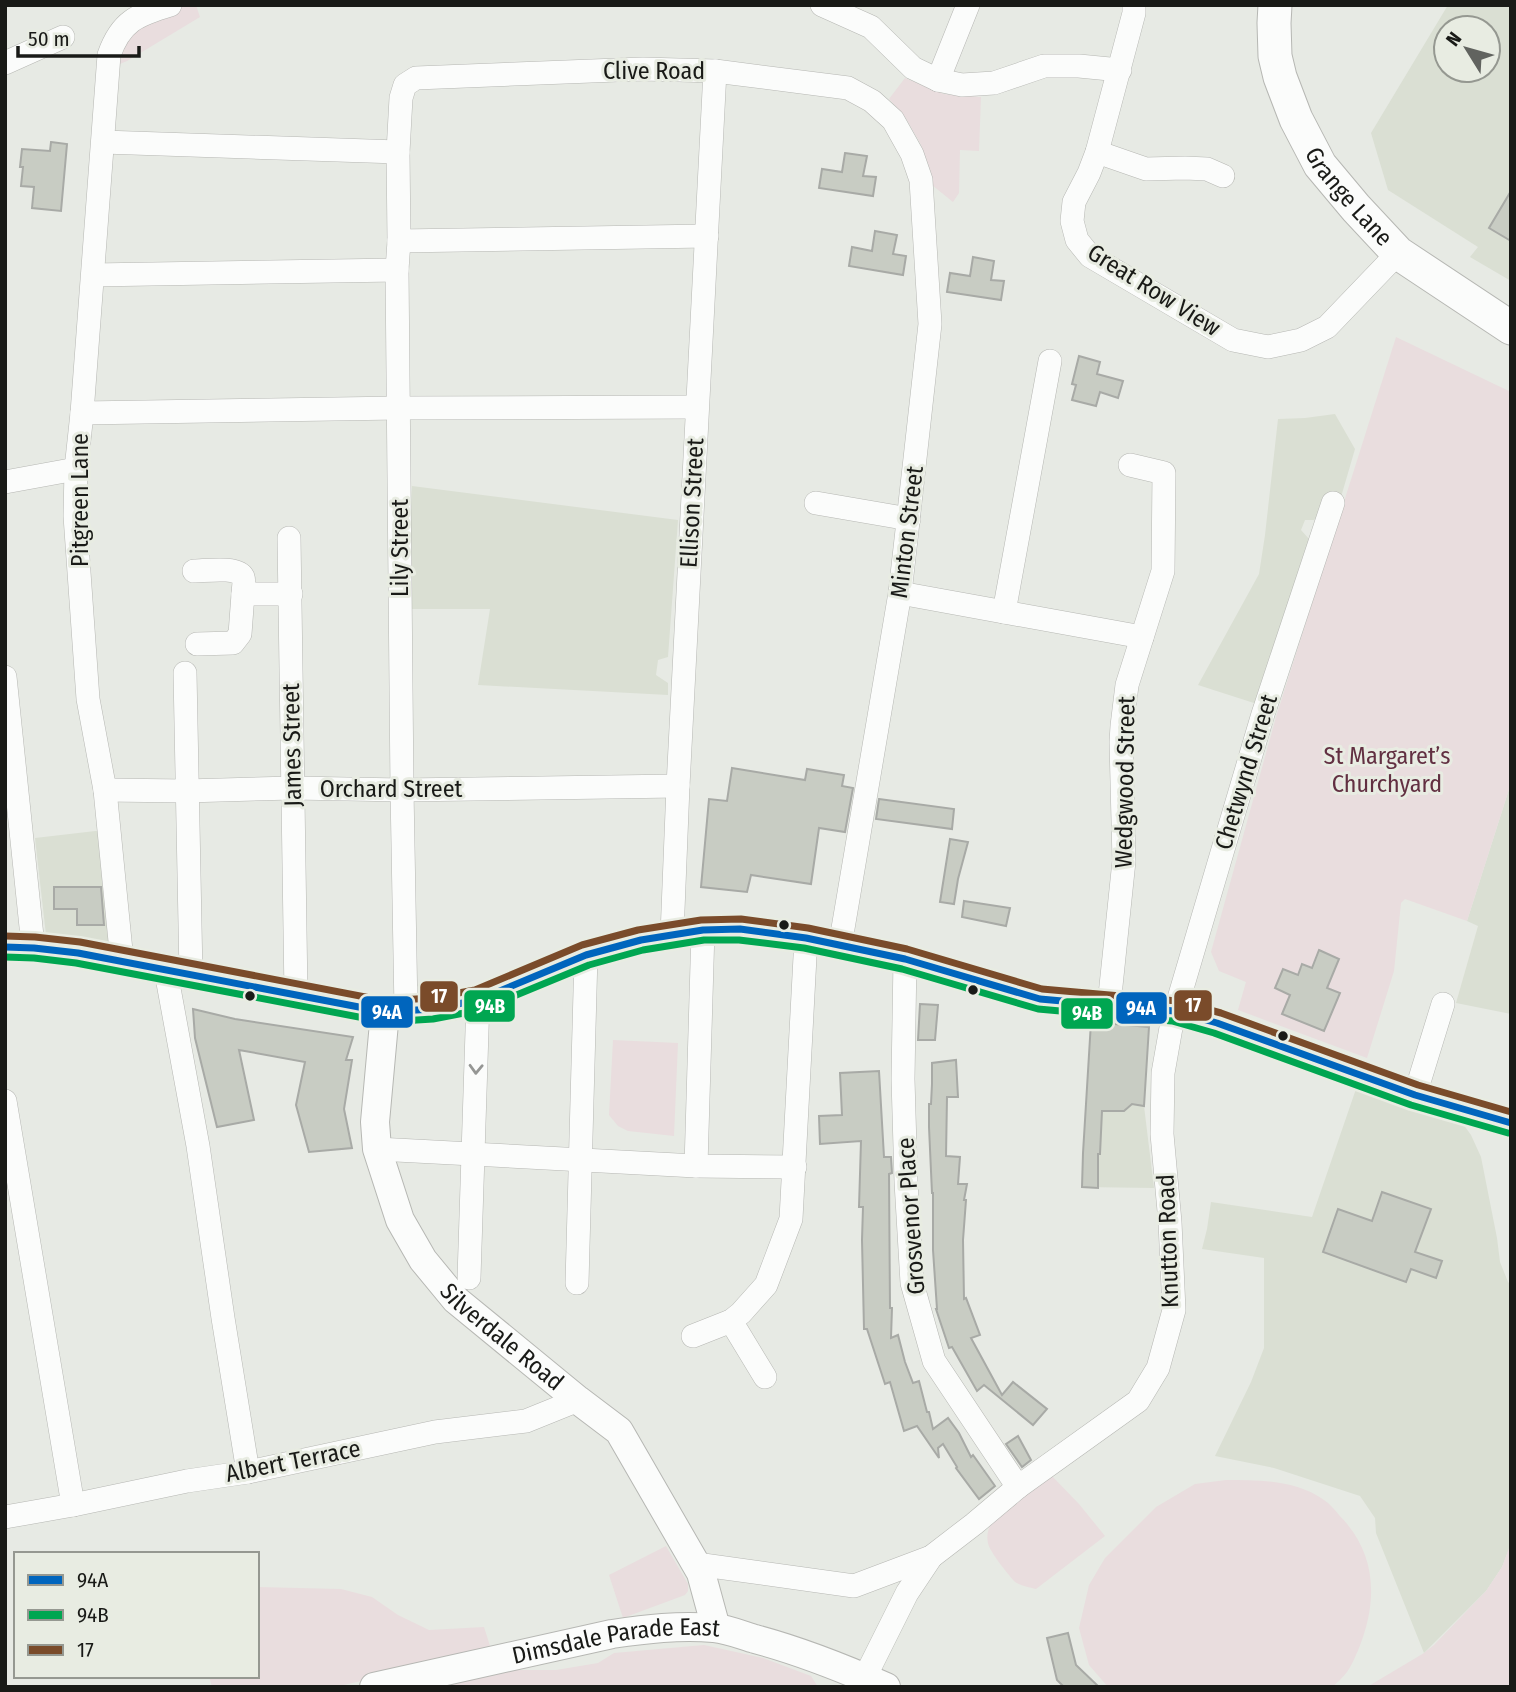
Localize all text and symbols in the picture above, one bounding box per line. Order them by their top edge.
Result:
scale bar [18,14,138,58]
north arrow [1432,14,1502,84]
text: 50 m [28,26,70,52]
text: N [1441,28,1466,51]
street label: Clive Road [603,57,705,85]
street label: Grange Lane [1299,143,1398,252]
street label: Great Row View [1083,238,1226,342]
street label: Pitgreen Lane [66,433,94,567]
street label: Ellison Street [675,437,709,569]
street label: Minton Street [885,464,929,600]
street label: Lily Street [386,499,414,597]
street label: James Street [277,683,307,807]
street label: Chetwynd Street [1209,691,1283,853]
street label: Wedgwood Street [1109,696,1141,868]
park label: St Margaret’s Churchyard [1323,742,1451,798]
street label: Orchard Street [320,775,462,803]
unlabelled marker [777,918,791,932]
line badge: 17 [419,980,459,1013]
unlabelled marker [966,983,980,997]
text: 17 [431,985,447,1008]
unlabelled marker [243,989,257,1003]
line badge: 94B [463,989,516,1023]
line badge: 17 [1173,989,1213,1022]
line badge: 94A [1115,991,1168,1025]
text: 17 [1185,994,1201,1017]
line badge: 94A [360,995,414,1029]
text: 94B [475,995,505,1018]
line badge: 94B [1060,997,1114,1030]
text: 94A [1126,997,1157,1020]
text: 94A [372,1001,403,1024]
text: 94B [1072,1002,1102,1025]
unlabelled marker [1276,1029,1290,1043]
one-way arrow [468,1064,484,1074]
street label: Grosvenor Place [892,1136,930,1296]
street label: Knutton Road [1152,1174,1184,1308]
street label: Silverdale Road [434,1278,569,1396]
street label: Albert Terrace [223,1434,363,1488]
legend [14,1552,259,1678]
text: 94A [77,1567,108,1593]
text: 94B [77,1602,109,1628]
street label: Dimsdale Parade East [509,1613,722,1670]
text: 17 [77,1637,94,1663]

